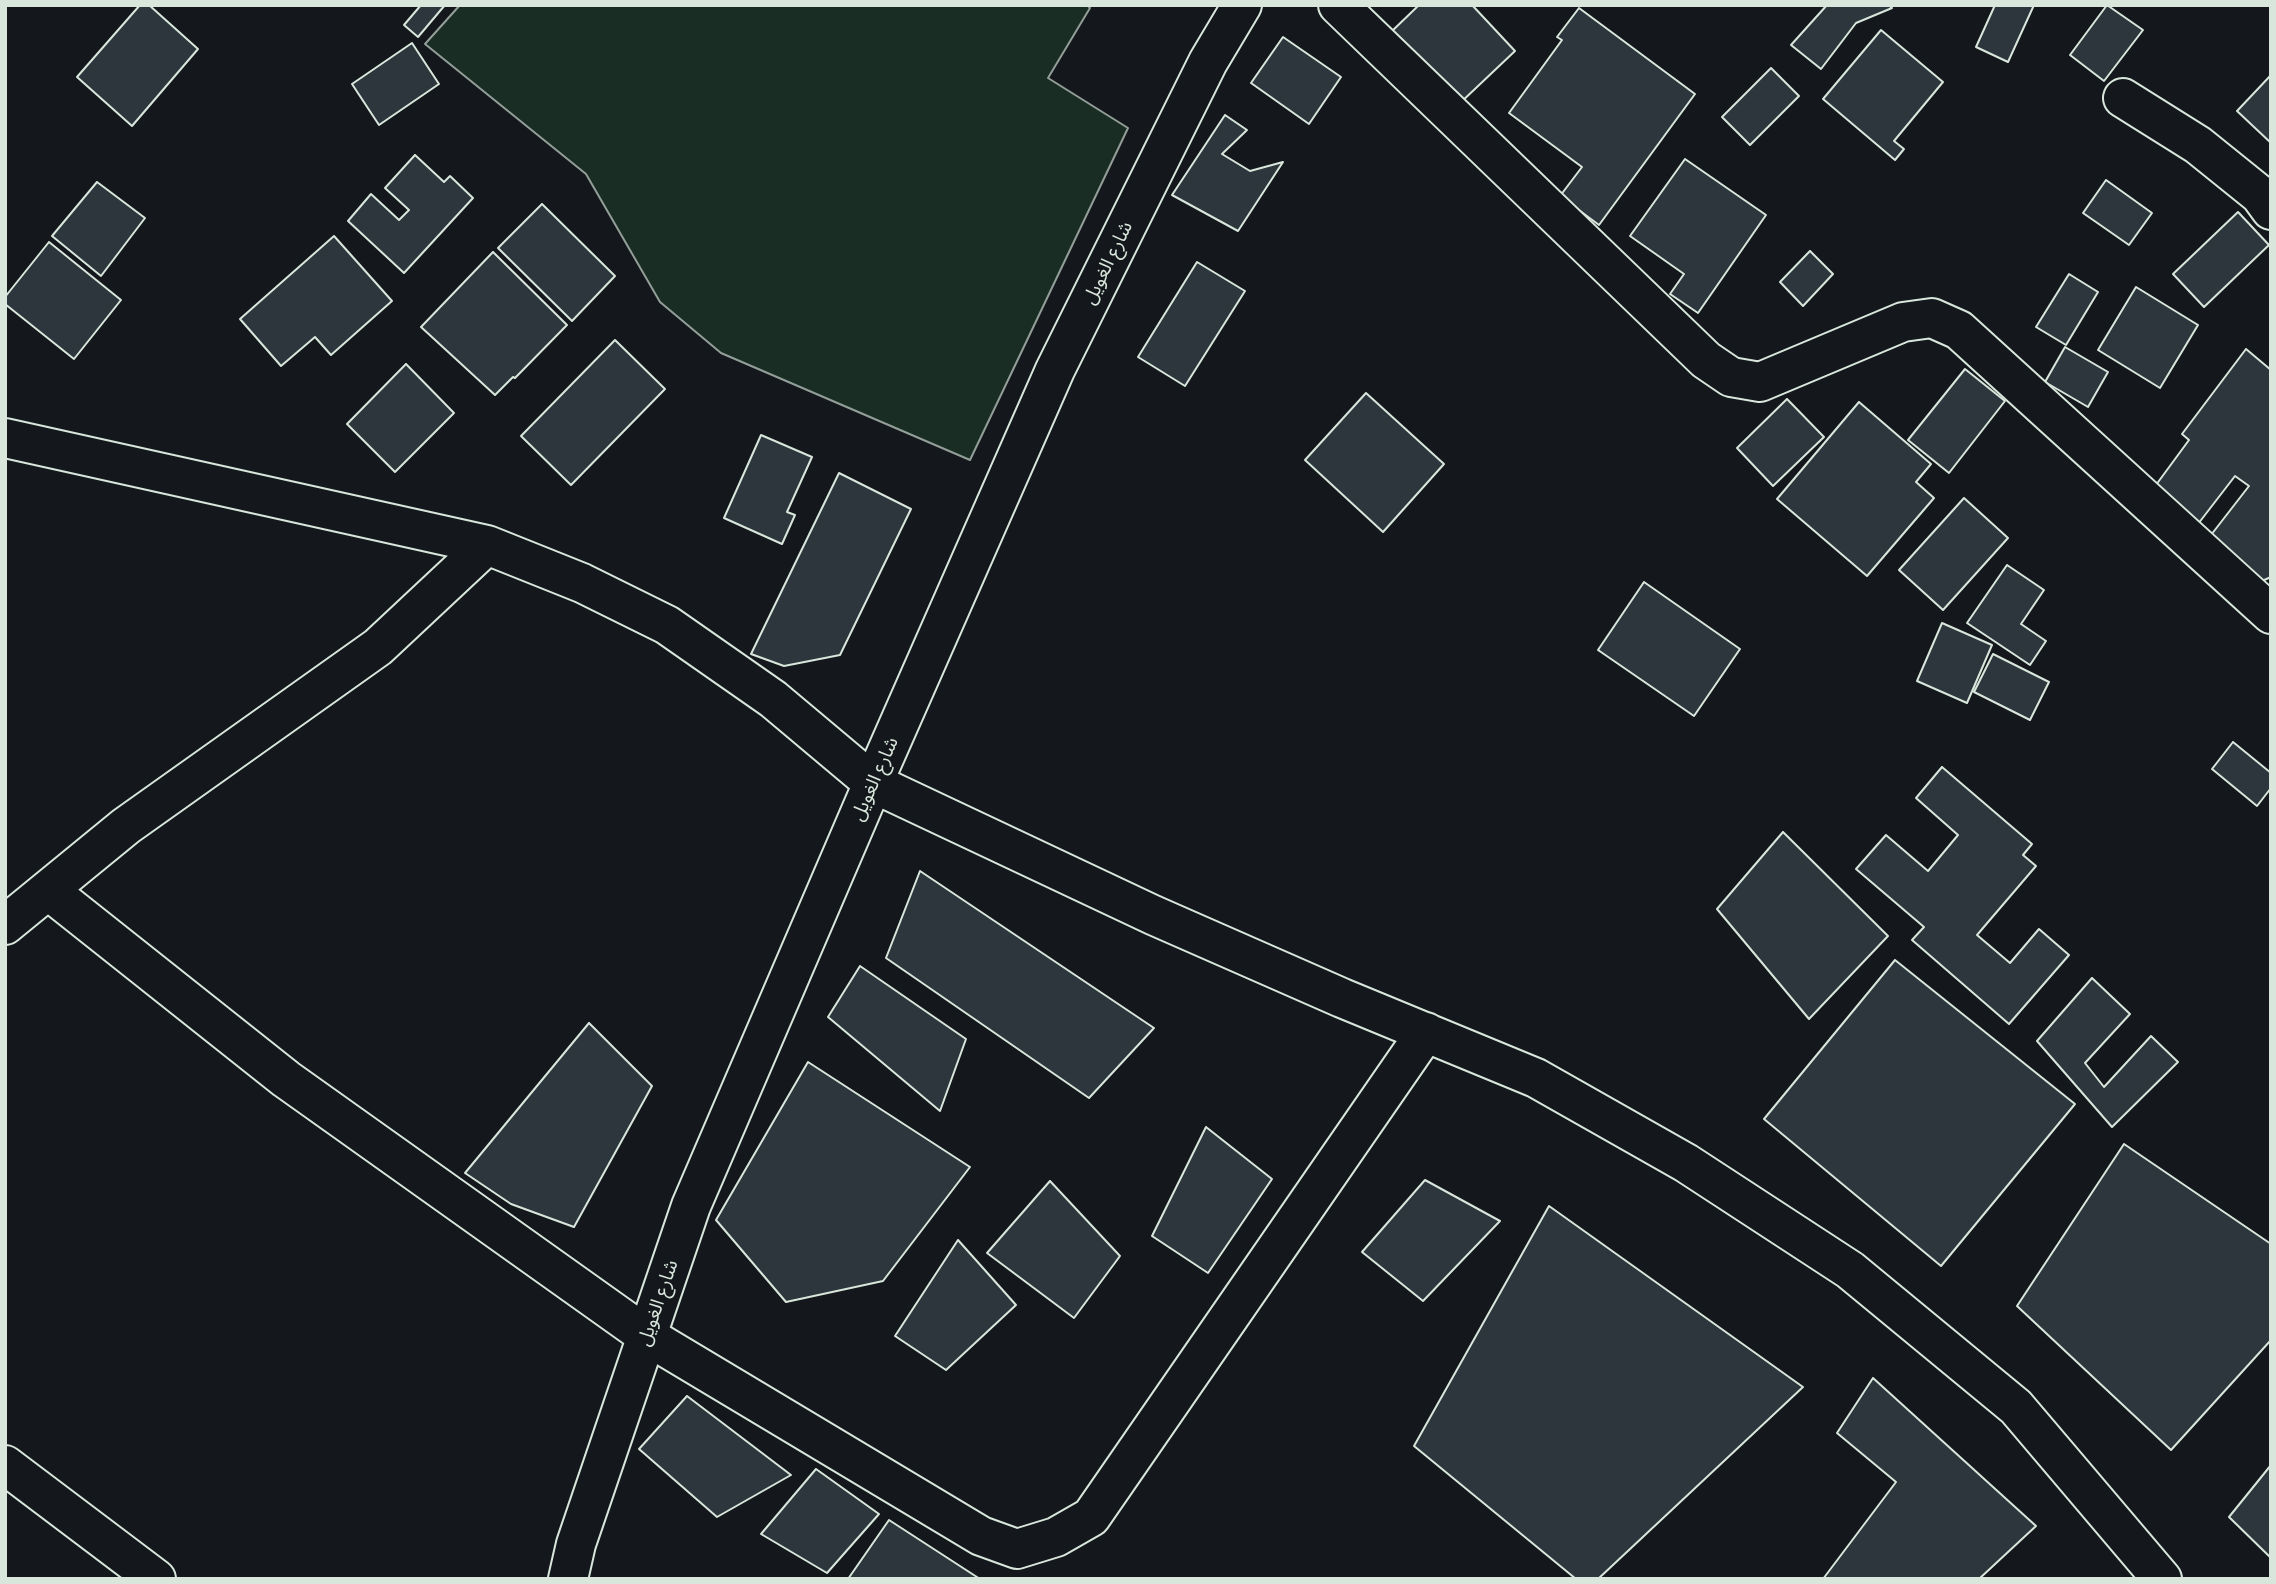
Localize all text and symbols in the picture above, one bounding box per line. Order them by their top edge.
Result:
street label: شارع الغويل [1078,218,1138,308]
street label: شارع الغويل [846,733,904,825]
street label: شارع الغويل [633,1257,683,1349]

